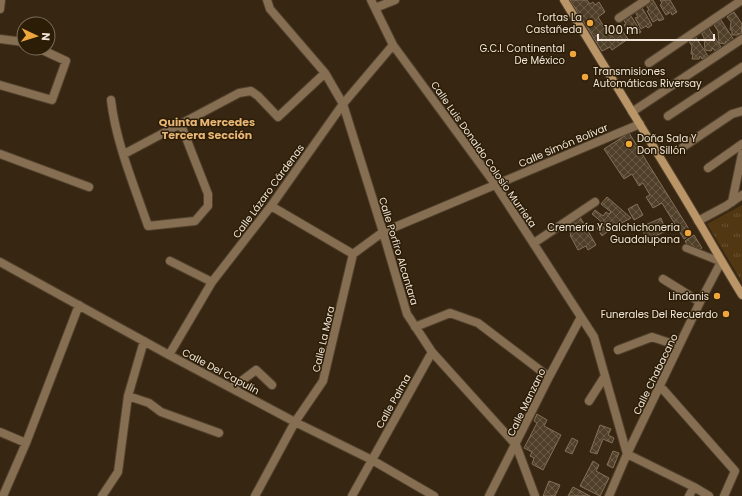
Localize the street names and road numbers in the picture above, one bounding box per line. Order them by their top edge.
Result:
street label: Calle Luis Donaldo Colosio Murrieta [427,78,540,230]
street label: Calle Simón Bolívar [516,120,611,171]
street label: Calle Lázaro Cárdenas [229,141,308,241]
street label: Calle Porfiro Alcantara [375,195,422,307]
street label: Calle La Mora [309,305,338,374]
street label: Calle Chabacano [629,331,682,417]
street label: Calle Del Capulín [179,345,262,398]
street label: Calle Manzano [503,366,549,439]
street label: Calle Palma [372,371,415,431]

